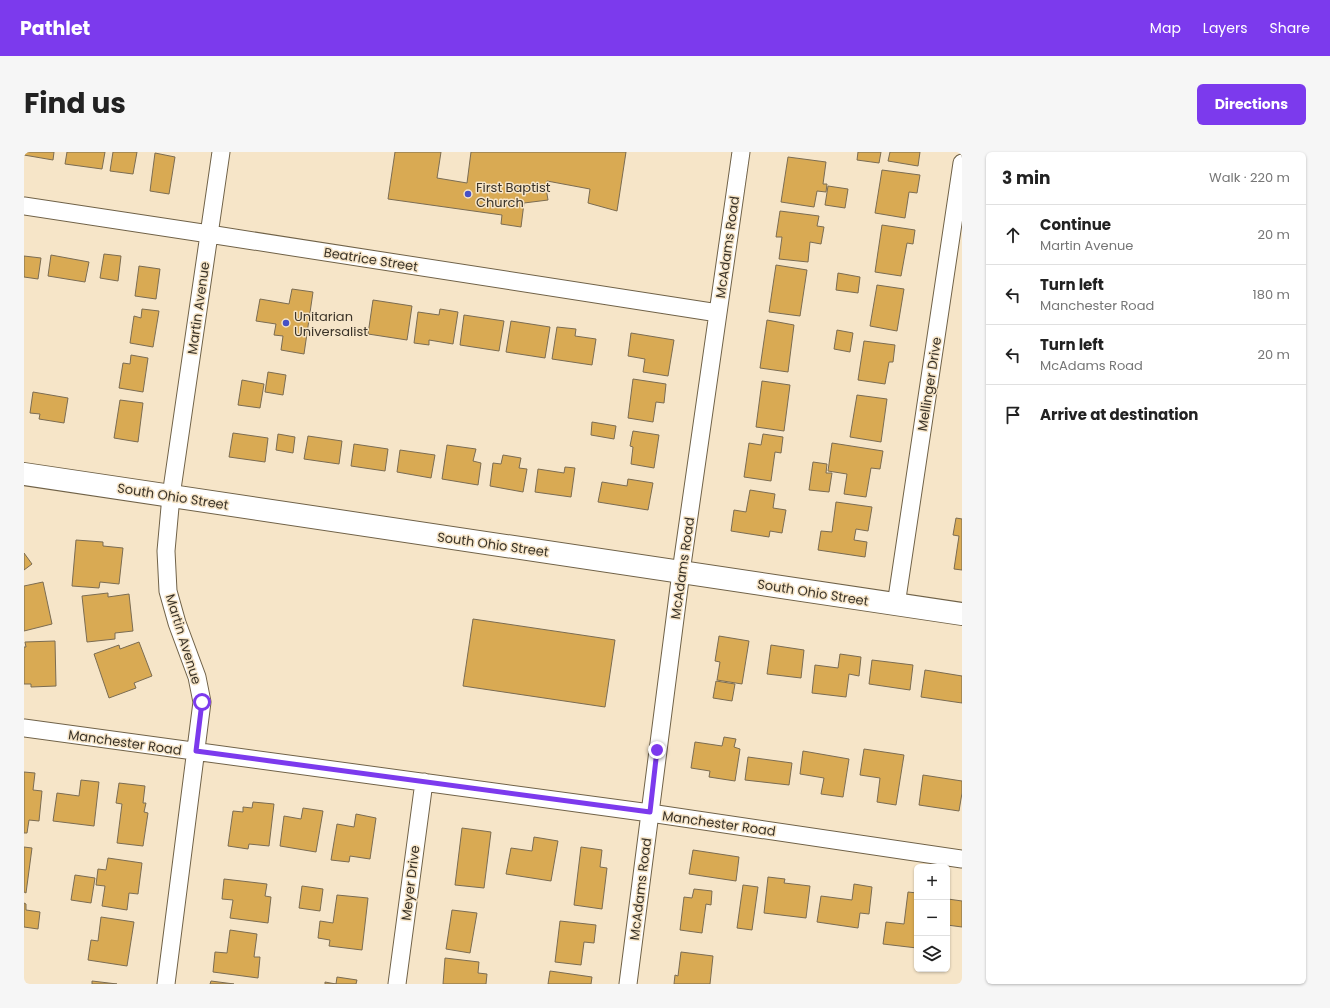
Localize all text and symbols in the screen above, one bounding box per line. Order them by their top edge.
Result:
text: Pathlet [20,15,90,42]
text: Map [1150,18,1181,38]
text: Layers [1203,18,1247,38]
text: Share [1269,18,1310,38]
text: Find us [24,84,126,123]
button: Directions [1197,84,1306,125]
text: 3 min [1002,166,1050,190]
text: Walk · 220 m [1209,168,1290,187]
place label: First Baptist Church [476,178,551,212]
marker: First Baptist Church [463,189,473,199]
street label: McAdams Road [711,195,744,299]
text: Continue [1040,214,1111,235]
icon: ahead [1002,224,1024,246]
text: 20 m [1257,225,1290,244]
text: Martin Avenue [1040,236,1133,255]
street label: Beatrice Street [322,243,420,276]
street label: Martin Avenue [183,261,214,356]
text: Turn left [1040,274,1104,295]
icon: left [1002,284,1024,306]
text: 180 m [1253,285,1290,304]
text: Manchester Road [1040,296,1154,315]
place label: Unitarian Universalist [294,307,368,341]
marker: Unitarian Universalist [281,318,291,328]
text: Turn left [1040,334,1104,355]
street label: Mellinger Drive [913,336,946,432]
icon: left [1002,344,1024,366]
text: 20 m [1257,345,1290,364]
text: McAdams Road [1040,356,1143,375]
icon: arrive [1002,404,1024,426]
text: Arrive at destination [1040,404,1198,425]
street label: South Ohio Street [116,478,230,515]
street label: McAdams Road [666,516,699,620]
street label: South Ohio Street [436,527,550,562]
street label: South Ohio Street [756,574,870,611]
street label: Martin Avenue [161,592,206,687]
route start [193,693,211,711]
street label: Manchester Road [67,725,183,760]
route end [648,741,666,759]
street label: Manchester Road [661,806,777,841]
street label: McAdams Road [625,837,656,941]
street label: Meyer Drive [396,844,425,922]
map controls [914,864,950,972]
button: + [914,864,950,900]
button: − [914,900,950,936]
button: layers [914,936,950,972]

